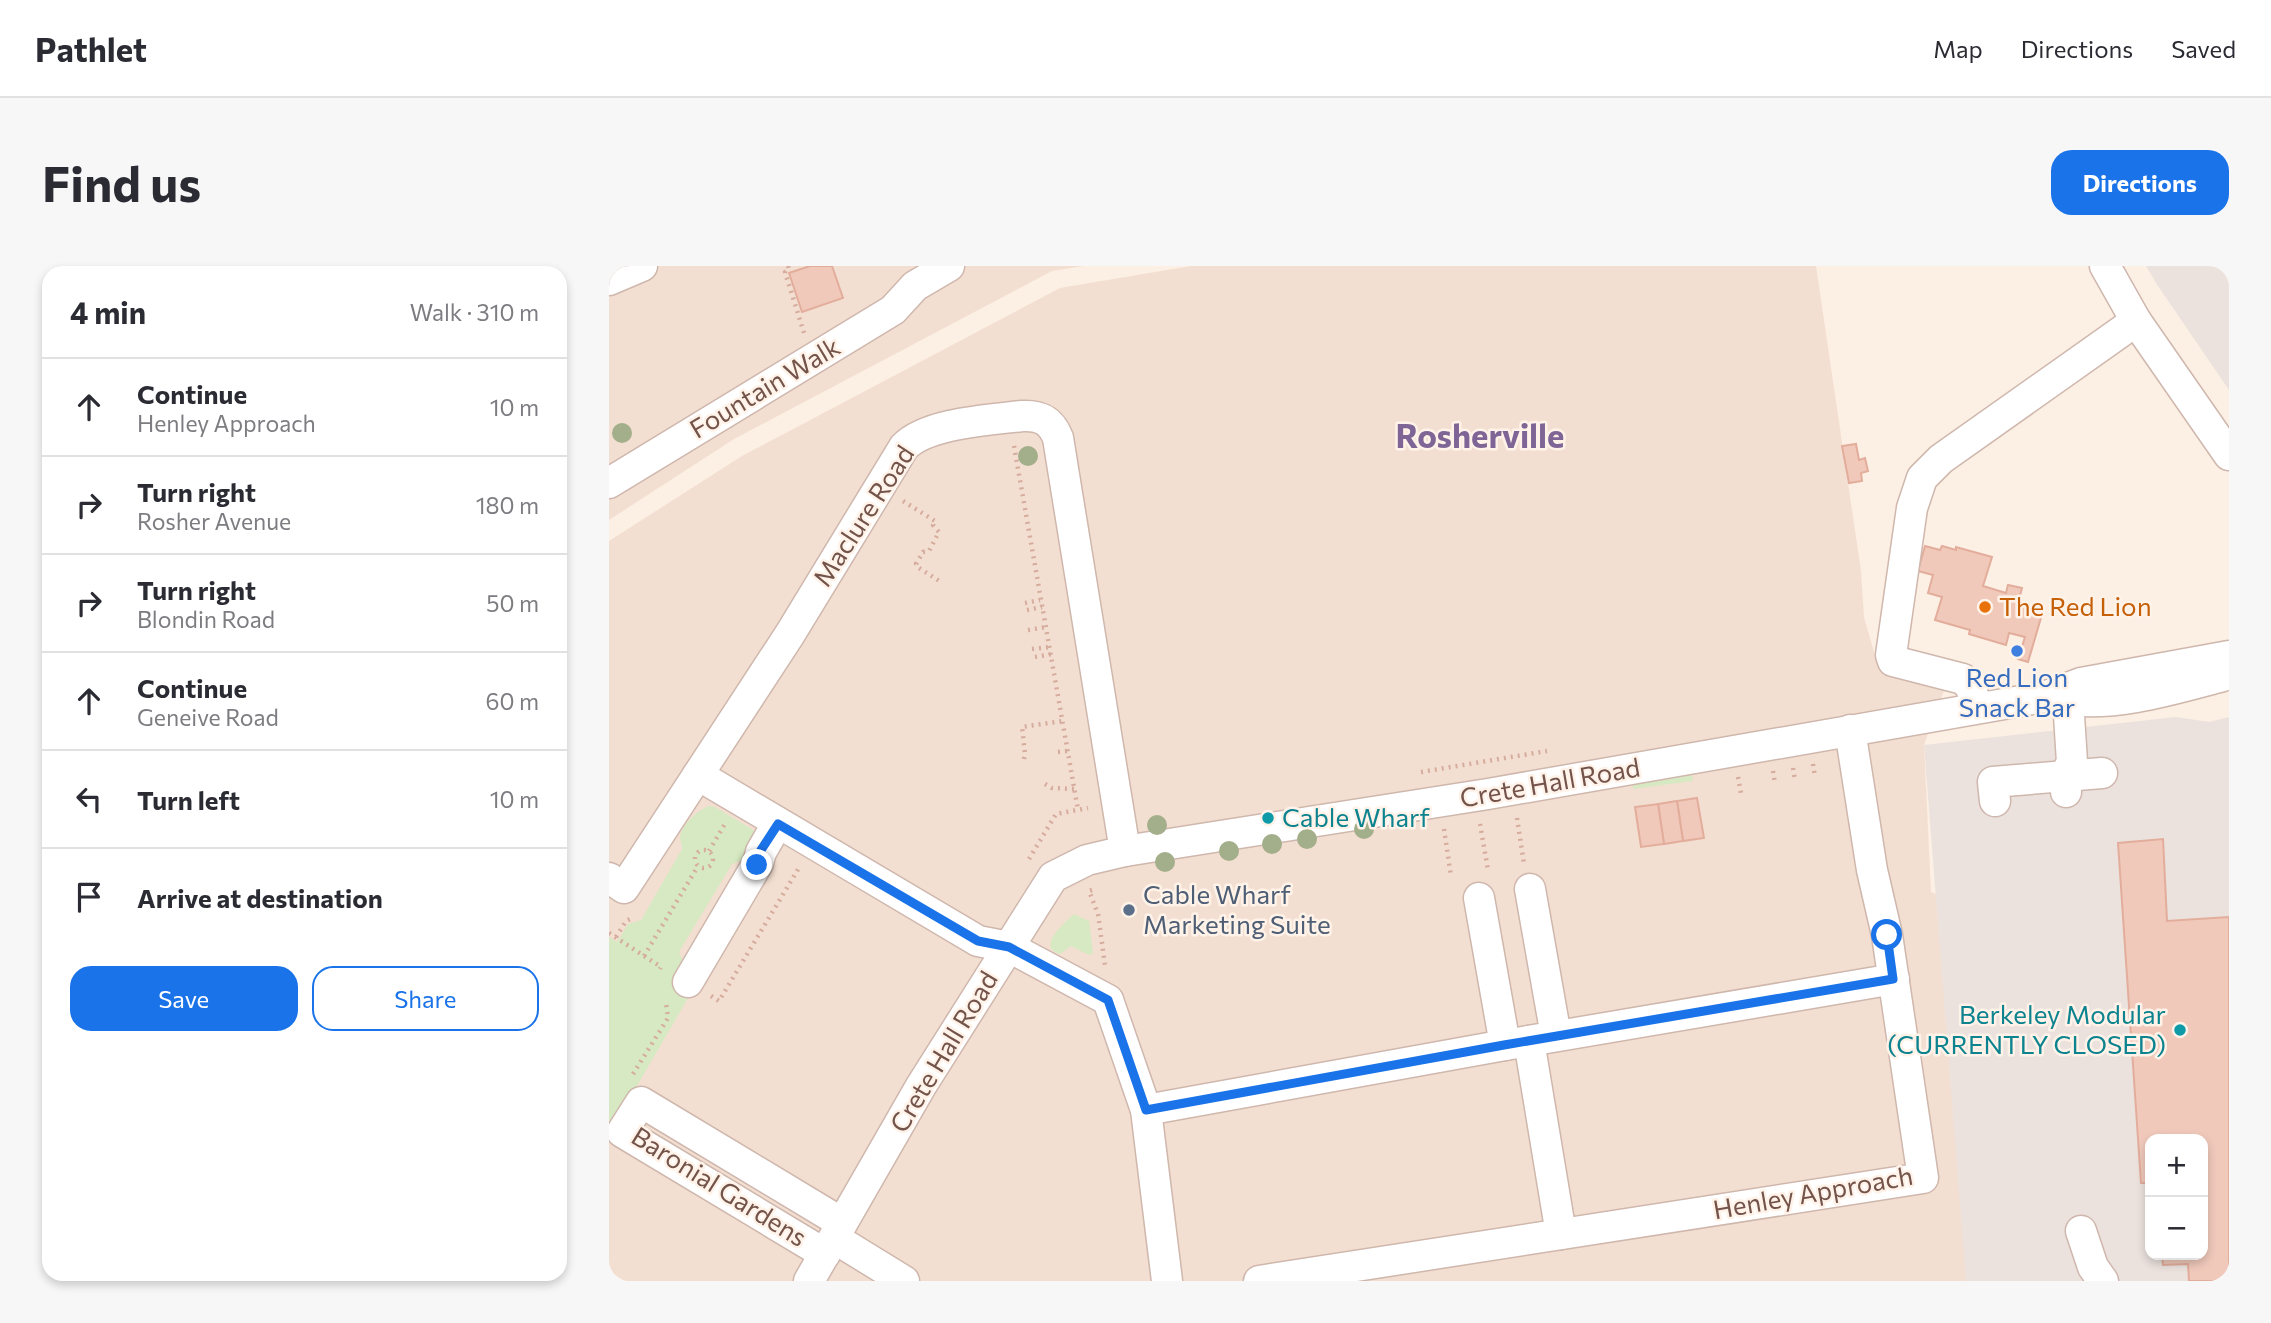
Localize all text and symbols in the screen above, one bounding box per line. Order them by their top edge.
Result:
text: Pathlet [35,28,147,69]
text: Map [1933,34,1983,63]
text: Directions [2021,34,2133,63]
text: Saved [2171,34,2236,63]
button: Directions [2051,150,2229,215]
text: Find us [42,152,201,212]
text: 4 min [70,293,146,330]
text: Walk · 310 m [410,298,539,326]
street label: Fountain Walk [684,330,845,444]
text: Continue [137,378,247,409]
icon: ahead [70,388,108,426]
text: 10 m [490,393,539,421]
text: Henley Approach [137,409,316,437]
district label: Rosherville [1396,414,1564,455]
street label: Maclure Road [806,439,920,591]
text: Turn right [137,476,256,507]
icon: right [70,486,108,524]
text: 180 m [476,491,539,519]
text: Rosher Avenue [137,507,291,535]
text: Turn right [137,574,256,605]
icon: right [70,584,108,622]
text: 50 m [486,589,539,617]
place label: The Red Lion [1999,590,2152,621]
marker: The Red Lion [1977,599,1993,615]
text: Blondin Road [137,605,275,633]
marker: Red Lion Snack Bar [2009,643,2025,659]
place label: Red Lion Snack Bar [1959,661,2075,722]
text: Continue [137,672,247,703]
icon: ahead [70,682,108,720]
text: 60 m [486,687,539,715]
text: Geneive Road [137,703,279,731]
street label: Crete Hall Road [1457,750,1642,813]
icon: left [70,780,108,818]
text: Turn left [137,784,240,815]
text: 10 m [490,785,539,813]
place label: Cable Wharf [1282,801,1430,832]
marker: Cable Wharf [1260,810,1276,826]
route end [741,849,772,880]
icon: arrive [70,878,108,916]
place label: Cable Wharf Marketing Suite [1143,878,1331,939]
text: Arrive at destination [137,882,383,913]
marker: Cable Wharf Marketing Suite [1121,902,1137,918]
route start [1871,919,1902,950]
street label: Crete Hall Road [882,965,1003,1137]
button: Save [70,966,298,1031]
button: Share [312,966,539,1031]
place label: Berkeley Modular (CURRENTLY CLOSED) [1887,998,2166,1059]
marker: Berkeley Modular (CURRENTLY CLOSED) [2172,1022,2188,1038]
street label: Baronial Gardens [626,1119,813,1252]
map controls [2145,1134,2208,1260]
button: + [2145,1134,2208,1197]
street label: Henley Approach [1711,1159,1915,1224]
button: − [2145,1197,2208,1260]

